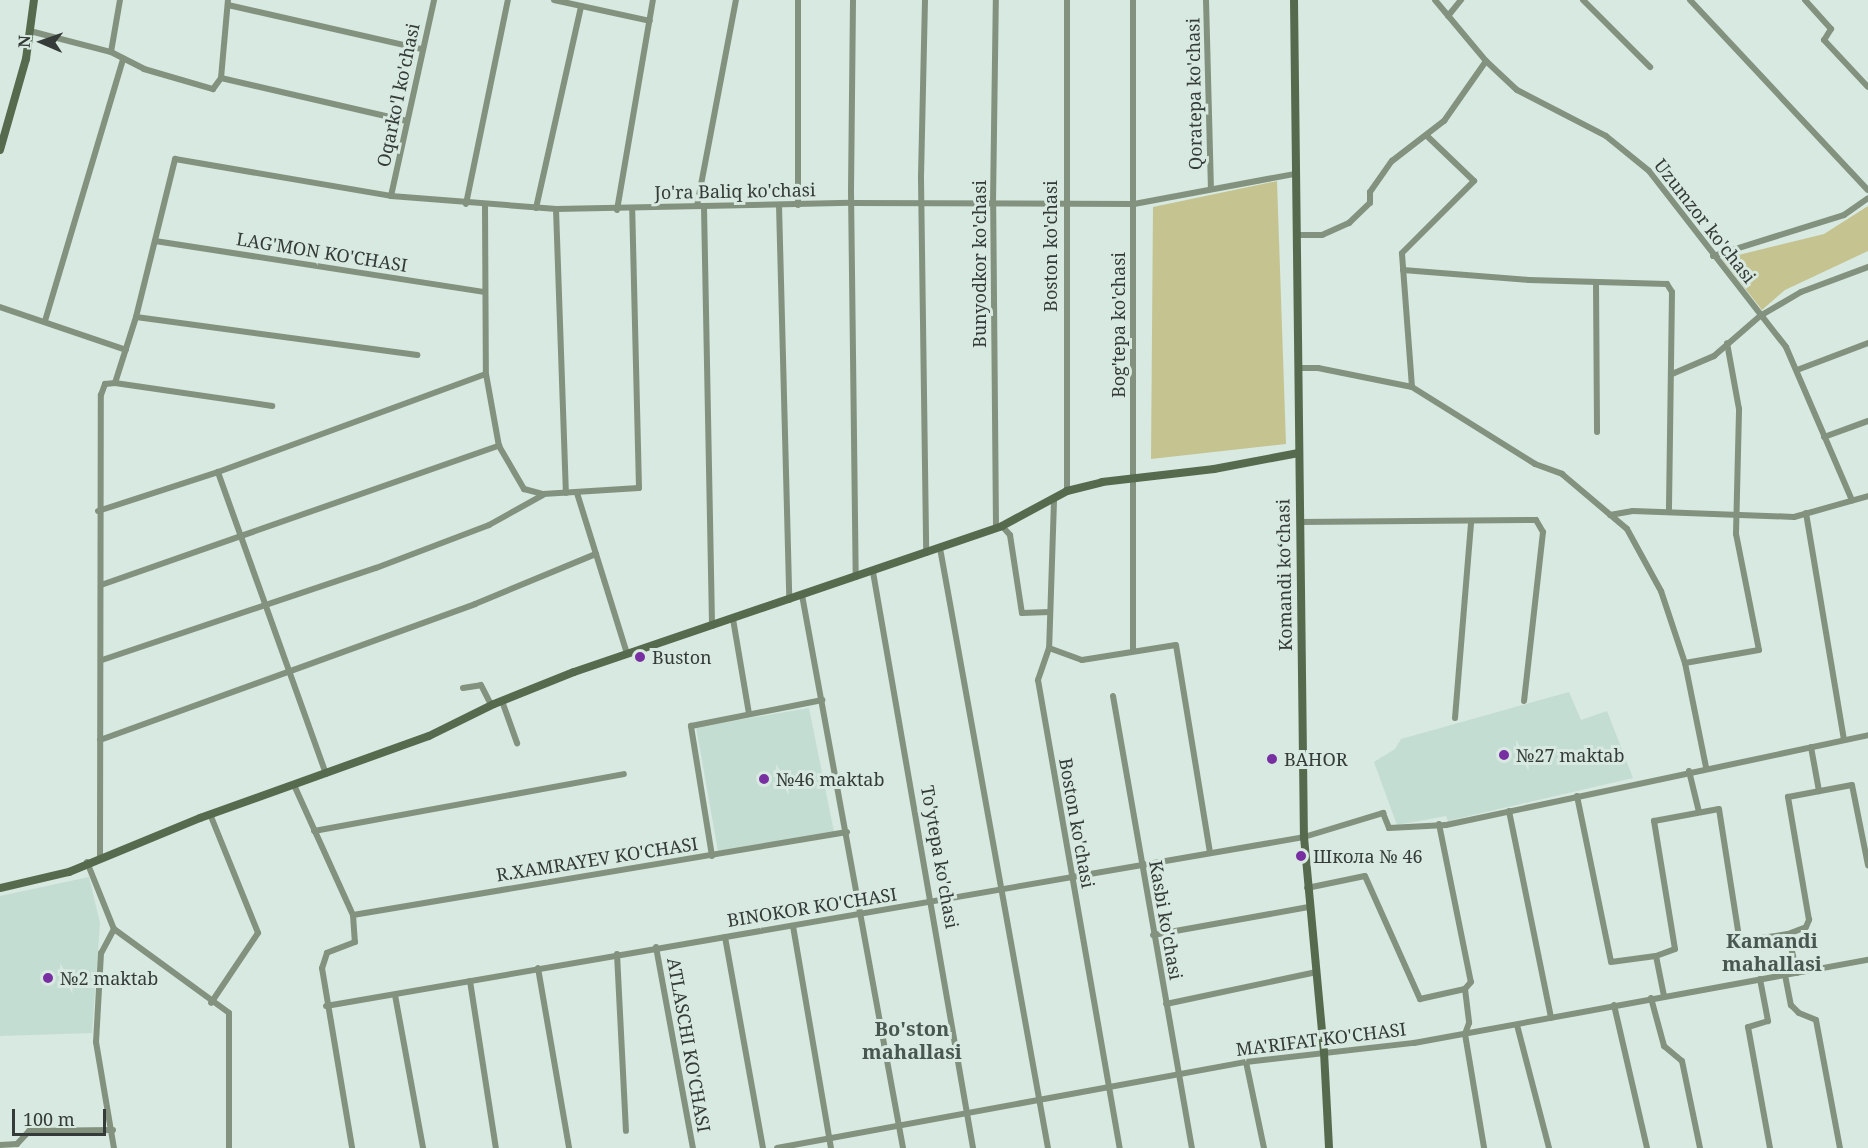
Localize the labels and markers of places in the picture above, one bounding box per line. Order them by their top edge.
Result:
place label: Buston [652,646,712,668]
marker: Buston [633,650,647,664]
place label: №27 maktab [1516,744,1624,766]
place label: BAHOR [1284,748,1348,770]
marker: №27 maktab [1497,748,1511,762]
marker: BAHOR [1265,752,1279,766]
place label: №46 maktab [776,768,884,790]
marker: №46 maktab [757,772,771,786]
place label: Школа № 46 [1313,845,1423,867]
marker: Школа № 46 [1294,849,1308,863]
place label: №2 maktab [60,967,158,989]
marker: №2 maktab [41,971,55,985]

